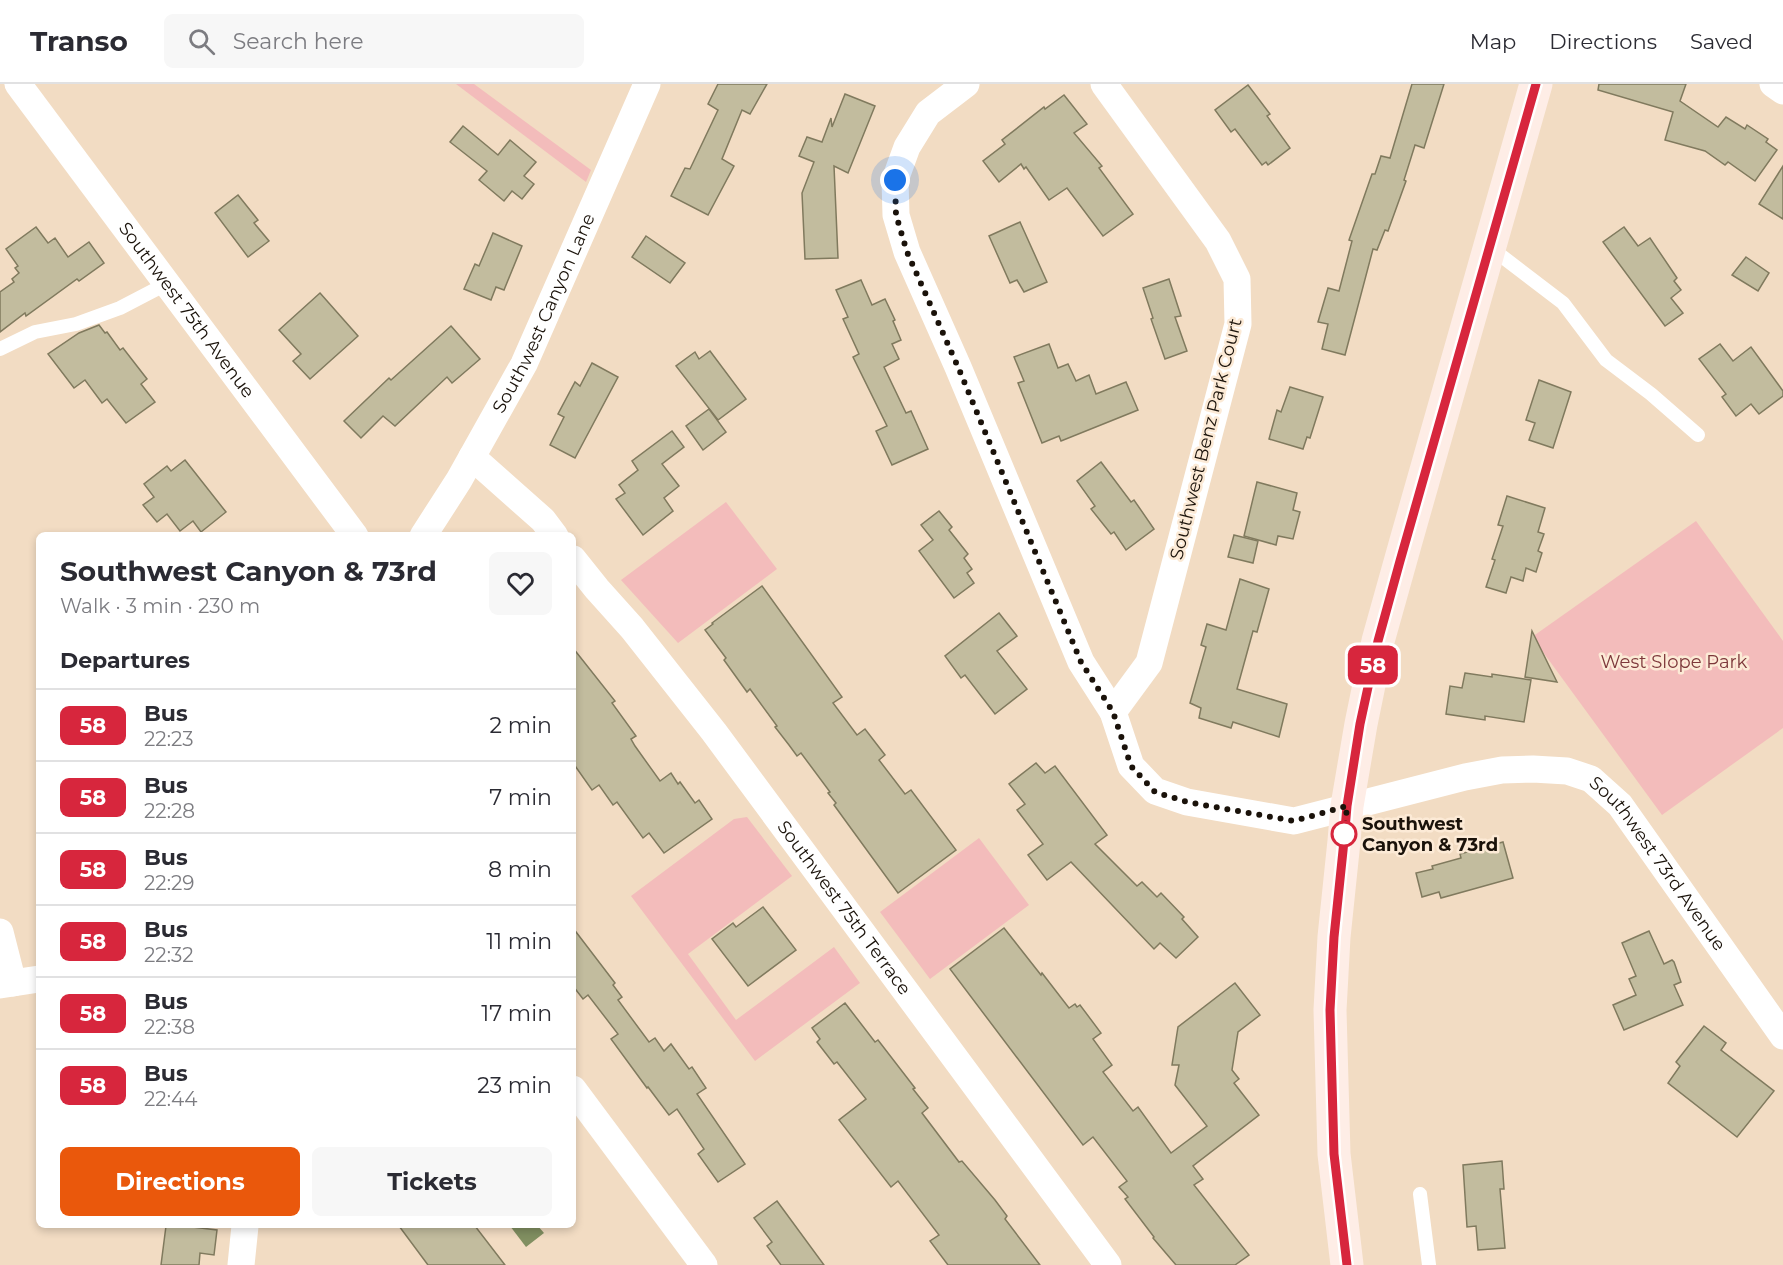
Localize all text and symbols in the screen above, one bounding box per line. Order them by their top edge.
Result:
search box [164,14,584,68]
text: Transo [30,24,128,58]
icon: search [185,25,218,58]
text: Search here [233,28,364,55]
text: Map [1470,29,1516,54]
text: Directions [1549,29,1657,54]
text: Saved [1690,29,1753,54]
your location [880,165,910,195]
street label: Southwest Canyon Lane [488,210,600,417]
street label: Southwest 75th Avenue [114,218,259,402]
street label: Southwest Benz Park Court [1165,316,1247,562]
button: heart [489,552,552,615]
text: Southwest Canyon & 73rd [60,554,437,588]
text: Walk · 3 min · 230 m [60,594,260,618]
line badge: 58 [1346,646,1400,684]
text: Departures [60,647,190,674]
park label: West Slope Park [1601,651,1748,673]
text: 58 [1360,653,1386,678]
text: Bus [144,700,188,727]
text: 2 min [490,712,552,739]
text: 58 [80,713,106,738]
text: 22:23 [144,727,194,751]
text: Bus [144,772,188,799]
street label: Southwest 73rd Avenue [1585,772,1730,955]
text: 7 min [489,784,552,811]
text: 58 [80,785,106,810]
text: 22:28 [144,799,195,823]
place label: Southwest Canyon & 73rd [1362,813,1498,856]
street label: Southwest 75th Terrace [772,817,916,999]
marker: Southwest Canyon & 73rd [1331,821,1357,847]
text: Bus [144,844,188,871]
text: 8 min [488,856,552,883]
text: 58 [80,857,106,882]
text: 22:29 [144,871,195,895]
text: Bus [144,916,188,943]
text: 11 min [486,928,552,955]
text: 58 [80,929,106,954]
text: 22:32 [144,943,194,967]
text: Bus [144,988,188,1015]
text: 17 min [481,1000,552,1027]
text: 58 [80,1001,106,1026]
text: 22:38 [144,1015,195,1039]
text: Bus [144,1060,188,1087]
text: 23 min [477,1072,552,1099]
text: 58 [80,1073,106,1098]
text: 22:44 [144,1087,197,1111]
button: Directions [60,1147,300,1216]
button: Tickets [312,1147,552,1216]

